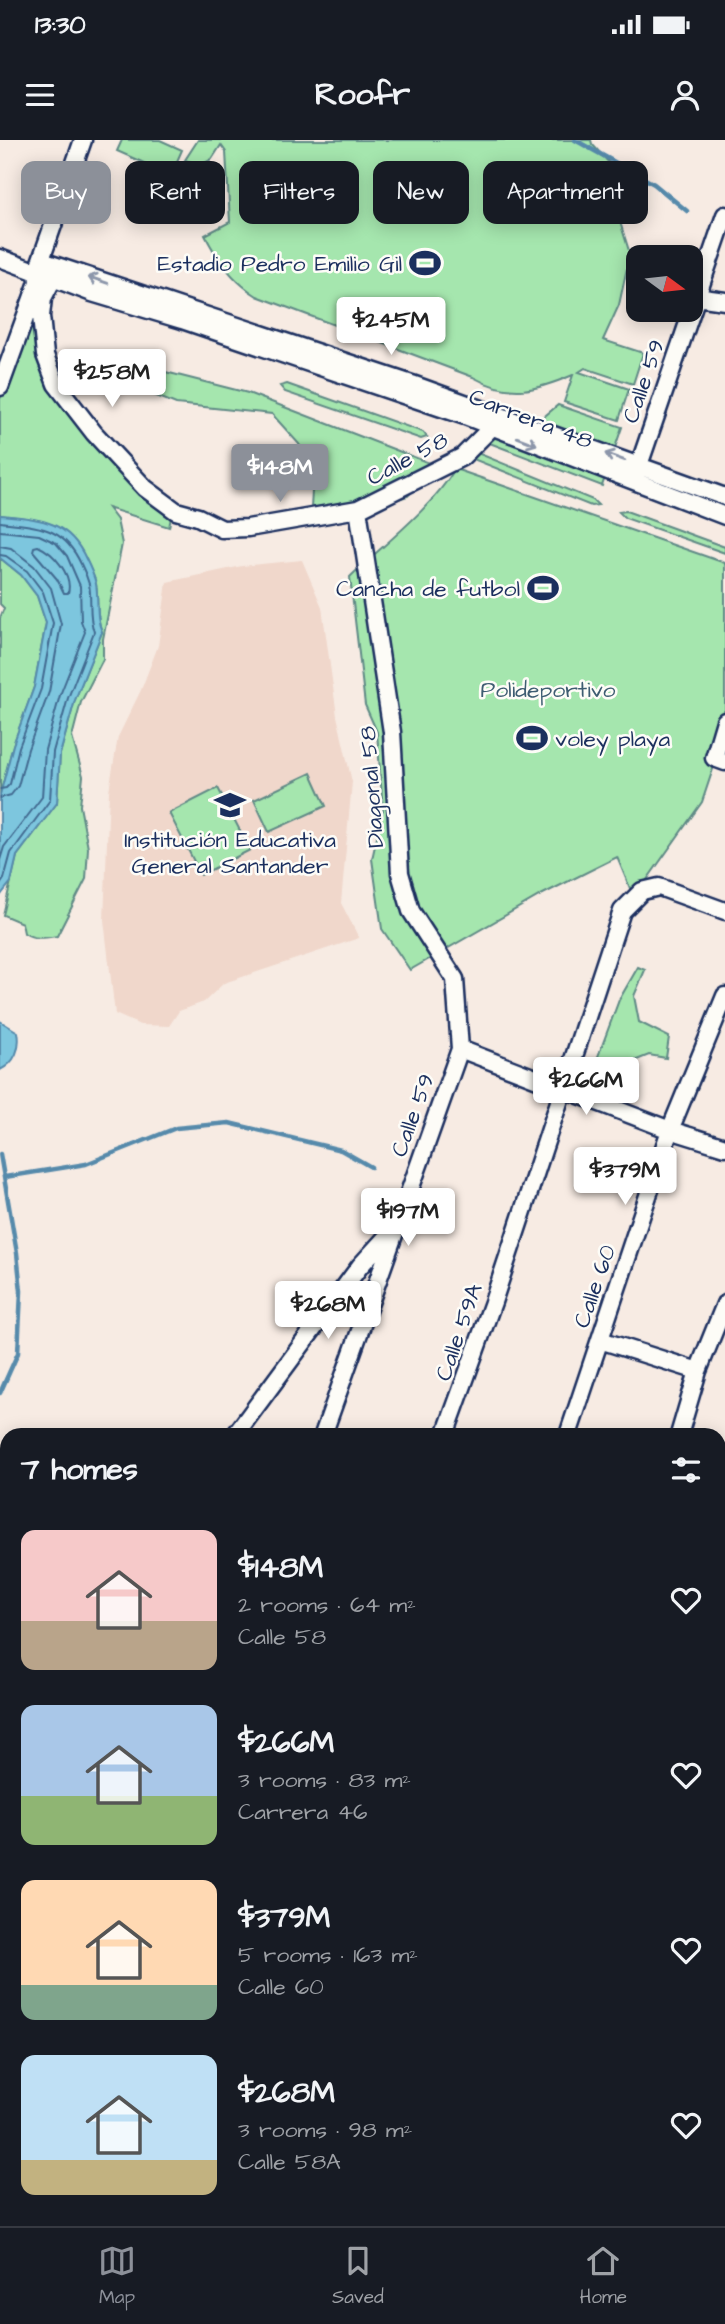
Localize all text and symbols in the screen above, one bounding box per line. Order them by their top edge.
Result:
text: 13:30 [35,7,86,43]
text: Roofr [315,72,410,117]
icon: menu [21,76,59,114]
icon: person [666,76,704,114]
chip: Buy [21,161,111,224]
chip: Rent [125,161,225,224]
chip: Filters [239,161,359,224]
chip: New [373,161,469,224]
chip: Apartment [483,161,648,224]
north arrow [626,245,704,322]
map controls [626,245,703,322]
sports icon: Estadio Pedro Emilio Gil [408,246,442,280]
place label: Estadio Pedro Emilio Gil [157,248,402,280]
one-way arrow [87,273,109,286]
pin: $245M [342,298,440,357]
text: $245M [353,304,429,336]
street label: Calle 59 [615,335,673,427]
pin: $258M [63,350,161,409]
text: $258M [74,356,150,388]
street label: Carrera 48 [464,381,597,457]
street label: Calle 58 [361,424,454,494]
one-way arrow [516,435,538,448]
pin: $148M [231,444,329,504]
one-way arrow [604,450,626,462]
text: $148M [247,451,313,483]
sports icon: Cancha de futbol [526,571,560,605]
place label: Cancha de futbol [336,573,520,605]
park label: Polideportivo [480,674,616,706]
sports icon: voley playa [515,721,549,755]
place label: voley playa [555,723,671,756]
street label: Diagonal 58 [352,725,393,849]
school or university icon: Institución Educativa General Santander [213,788,247,822]
place label: Institución Educativa General Santander [124,824,336,882]
pin: $266M [537,1058,635,1117]
text: $266M [549,1064,623,1096]
street label: Calle 59 [383,1069,443,1161]
pin: $379M [576,1147,674,1207]
text: $379M [590,1154,660,1186]
pin: $197M [359,1188,457,1248]
text: $197M [377,1195,439,1227]
street label: Calle 60 [566,1241,624,1332]
street label: Calle 59A [427,1279,491,1385]
pin: $268M [279,1282,377,1341]
text: $268M [291,1288,365,1320]
text: 7 homes [21,1449,138,1491]
icon: filters [667,1451,705,1489]
text: $148M [238,1547,323,1589]
icon: home [77,1558,161,1642]
icon: heart [667,1581,705,1619]
text: 2 rooms · 64 m² [238,1589,416,1621]
text: Calle 58 [238,1621,326,1653]
text: $266M [238,1722,334,1764]
icon: home [77,1733,161,1817]
icon: heart [667,1756,705,1794]
text: 3 rooms · 83 m² [238,1764,411,1796]
text: Carrera 46 [238,1796,368,1828]
text: $379M [238,1897,330,1939]
icon: home [77,1908,161,1992]
icon: heart [667,1931,705,1969]
text: 5 rooms · 163 m² [238,1939,418,1971]
text: Calle 60 [238,1971,324,2003]
text: $268M [238,2072,335,2114]
icon: home [77,2083,161,2167]
icon: heart [667,2106,705,2144]
text: 3 rooms · 98 m² [238,2114,412,2146]
text: Calle 58A [238,2146,341,2178]
tab: Map [98,2242,136,2311]
tab: Saved [332,2242,384,2311]
tab: Home [580,2242,627,2311]

